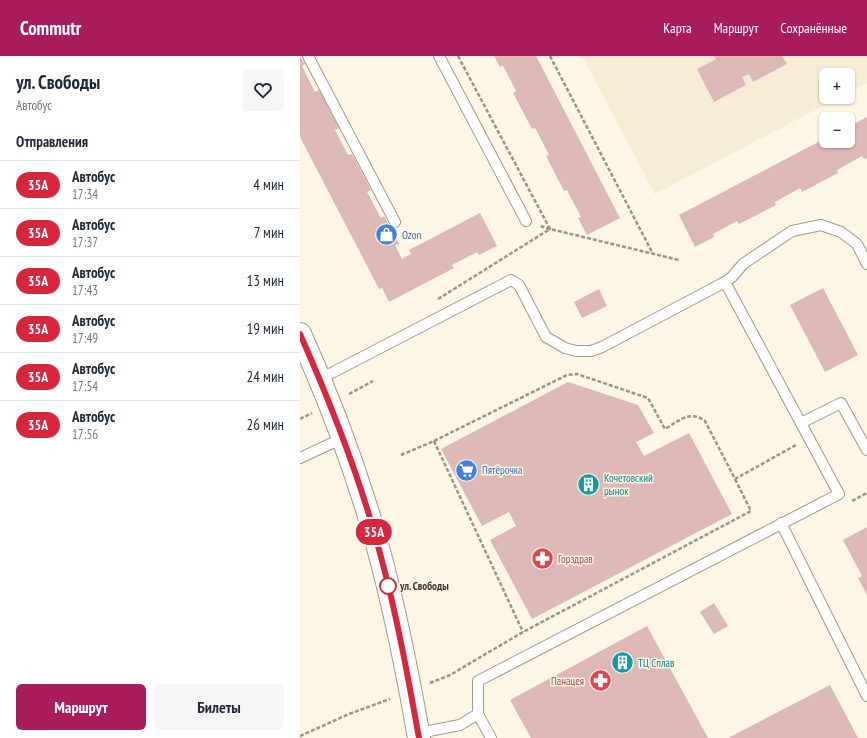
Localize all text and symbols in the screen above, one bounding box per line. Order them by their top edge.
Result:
text: Commutr [20,16,81,40]
text: Карта [663,19,692,37]
text: Маршрут [714,19,758,37]
text: Сохранённые [780,19,847,37]
map controls [819,68,855,148]
button: + [819,68,855,104]
button: heart [242,69,284,111]
text: ул. Свободы [16,70,100,94]
text: Автобус [16,97,52,114]
button: − [819,112,855,148]
text: Отправления [16,132,88,151]
text: Автобус [72,167,115,186]
text: 4 мин [253,175,284,194]
text: 35А [28,176,48,194]
text: 17:34 [72,186,98,203]
text: Автобус [72,215,115,234]
shop icon: Ozon [374,222,400,248]
text: 7 мин [254,223,284,242]
text: 35А [28,224,48,242]
place label: Ozon [402,228,421,242]
text: 17:37 [72,234,98,251]
text: Автобус [72,263,115,282]
text: 13 мин [246,271,284,290]
text: 35А [28,272,48,290]
text: 17:43 [72,282,98,299]
text: Автобус [72,311,115,330]
text: 19 мин [246,319,284,338]
text: 35А [28,320,48,338]
text: 17:49 [72,330,98,347]
text: Автобус [72,359,115,378]
text: 24 мин [246,367,284,386]
text: 35А [28,368,48,386]
text: 17:54 [72,378,98,395]
text: Автобус [72,407,115,426]
text: 26 мин [246,415,284,434]
text: 35А [28,416,48,434]
text: 17:56 [72,426,98,443]
supermarket icon: Пятёрочка [454,457,480,483]
place label: Пятёрочка [482,463,523,477]
building icon: Кочетовский рынок [575,471,601,497]
place label: Кочетовский рынок [604,471,653,498]
line badge: 35А [351,519,397,545]
text: 35А [364,523,384,541]
pharmacy icon: Горздрав [530,546,556,572]
place label: Горздрав [558,552,593,566]
marker: ул. Свободы [379,577,397,595]
place label: ул. Свободы [399,579,449,593]
building icon: ТЦ Сплав [610,650,636,676]
place label: ТЦ Сплав [638,656,675,670]
pharmacy icon: Панацея [587,668,613,694]
place label: Панацея [551,674,584,688]
button: Маршрут [16,684,146,730]
button: Билеты [154,684,284,730]

